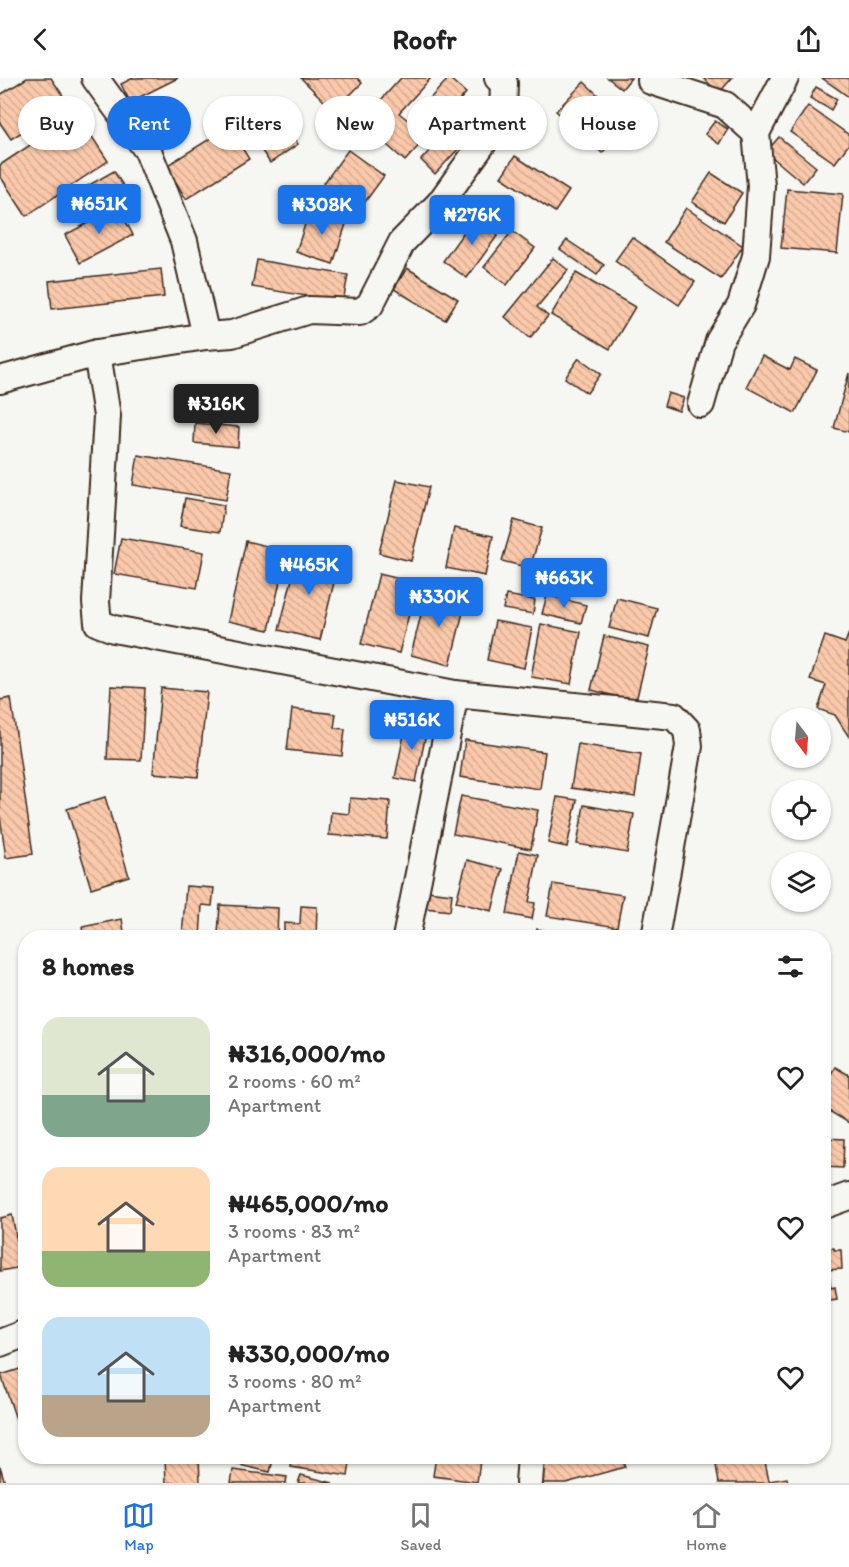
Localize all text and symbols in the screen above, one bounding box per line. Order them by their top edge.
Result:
icon: back [24,23,57,56]
text: Roofr [392,23,457,56]
icon: share [792,23,825,56]
chip: Buy [18,96,95,150]
chip: Rent [107,96,191,150]
chip: Filters [203,96,303,150]
chip: New [315,96,395,150]
chip: Apartment [407,96,547,150]
chip: House [559,96,658,150]
pin: ₦651K [57,184,141,235]
pin: ₦308K [280,185,364,236]
text: ₦651K [71,191,127,215]
text: ₦308K [292,192,352,216]
pin: ₦276K [430,195,514,246]
text: ₦276K [443,202,501,226]
pin: ₦316K [174,384,258,435]
text: ₦316K [188,391,244,415]
pin: ₦465K [267,545,351,596]
text: ₦465K [279,552,339,576]
pin: ₦663K [522,558,606,609]
text: ₦663K [535,565,593,589]
pin: ₦330K [397,577,481,628]
text: ₦330K [409,584,469,608]
pin: ₦516K [370,700,454,751]
text: ₦516K [384,707,440,731]
north arrow [771,708,831,768]
map controls [771,708,831,912]
button: locate [771,780,831,840]
button: layers [771,852,831,912]
text: 8 homes [42,950,134,982]
icon: filters [774,950,807,983]
text: ₦316,000/mo [228,1037,386,1069]
icon: home [90,1041,162,1113]
icon: heart [774,1061,807,1094]
text: 2 rooms · 60 m² [228,1069,361,1093]
text: Apartment [228,1093,321,1117]
text: ₦465,000/mo [228,1187,389,1219]
icon: home [90,1191,162,1263]
icon: heart [774,1211,807,1244]
text: 3 rooms · 83 m² [228,1219,360,1243]
text: Apartment [228,1243,321,1267]
text: ₦330,000/mo [228,1337,390,1369]
icon: home [90,1341,162,1413]
icon: heart [774,1361,807,1394]
text: 3 rooms · 80 m² [228,1369,361,1393]
text: Apartment [228,1393,321,1417]
tab: Map [122,1499,155,1554]
tab: Saved [400,1499,441,1554]
tab: Home [686,1499,727,1554]

